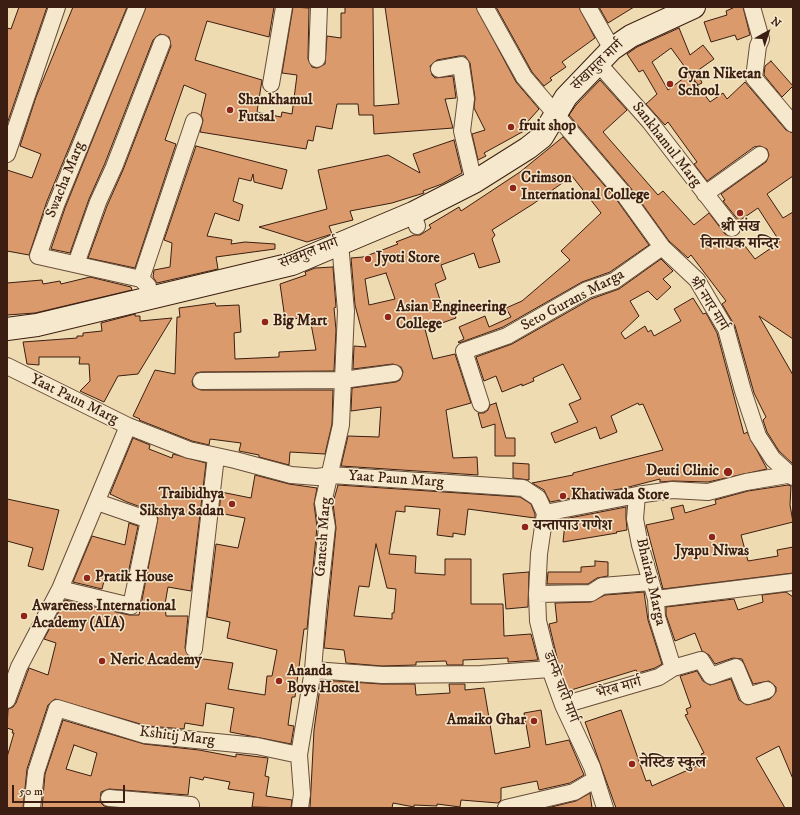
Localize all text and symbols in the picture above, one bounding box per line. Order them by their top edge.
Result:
north arrow [748,12,788,52]
text: N [768,14,783,31]
street label: संखामुल मार्ग [568,37,628,95]
place label: Gyan Niketan School [678,66,761,101]
marker: Gyan Niketan School [665,79,675,89]
place label: Shankhamul Futsal [238,92,313,127]
street label: Sankhamul Marg [627,99,705,191]
marker: Shankhamul Futsal [225,105,235,115]
place label: fruit shop [519,118,576,136]
marker: fruit shop [506,122,516,132]
street label: Swacha Marg [43,139,89,221]
place label: Crimson International College [521,170,650,205]
marker: Crimson International College [508,183,518,193]
marker: श्री संख विनायक मन्दिर [735,208,745,218]
place label: श्री संख विनायक मन्दिर [701,219,779,254]
street label: संखमुल मार्ग [277,234,341,274]
place label: Jyoti Store [376,250,440,268]
marker: Jyoti Store [363,254,373,264]
street label: Seto Gurans Marga [518,266,628,336]
street label: श्री नगर मार्ग [684,273,732,335]
place label: Asian Engineering College [396,299,506,334]
marker: Asian Engineering College [383,312,393,322]
place label: Big Mart [273,313,327,331]
marker: Big Mart [260,317,270,327]
street label: Yaat Paun Marg [27,371,121,429]
place label: Deuti Clinic [646,463,719,481]
marker: Deuti Clinic [722,466,734,478]
street label: Yaat Paun Marg [348,468,444,492]
place label: Traibidhya Sikshya Sadan [139,486,224,521]
place label: Khatiwada Store [571,487,669,505]
marker: Khatiwada Store [558,491,568,501]
street label: Ganesh Marg [312,497,336,577]
marker: Traibidhya Sikshya Sadan [227,499,237,509]
place label: यन्तापाउ गणेश [533,518,612,536]
marker: यन्तापाउ गणेश [520,522,530,532]
marker: Jyapu Niwas [707,532,717,542]
street label: Bhairab Marga [631,537,669,627]
place label: Jyapu Niwas [675,543,749,561]
place label: Pratik House [95,569,173,587]
marker: Pratik House [82,573,92,583]
place label: Awareness International Academy (AIA) [32,598,176,633]
marker: Awareness International Academy (AIA) [19,611,29,621]
street label: डान्फे चारी मार्ग [538,649,582,725]
place label: Neric Academy [110,652,202,670]
marker: Neric Academy [97,656,107,666]
place label: Ananda Boys Hostel [287,663,359,698]
street label: भैरब मार्ग [594,674,644,704]
marker: Ananda Boys Hostel [274,676,284,686]
place label: Amaiko Ghar [447,712,526,730]
marker: Amaiko Ghar [529,716,539,726]
street label: Kshitij Marg [138,723,216,751]
place label: नेस्टिङ स्कुल [640,755,706,773]
marker: नेस्टिङ स्कुल [627,759,637,769]
scale bar [14,777,127,803]
text: 50 m [19,784,43,799]

